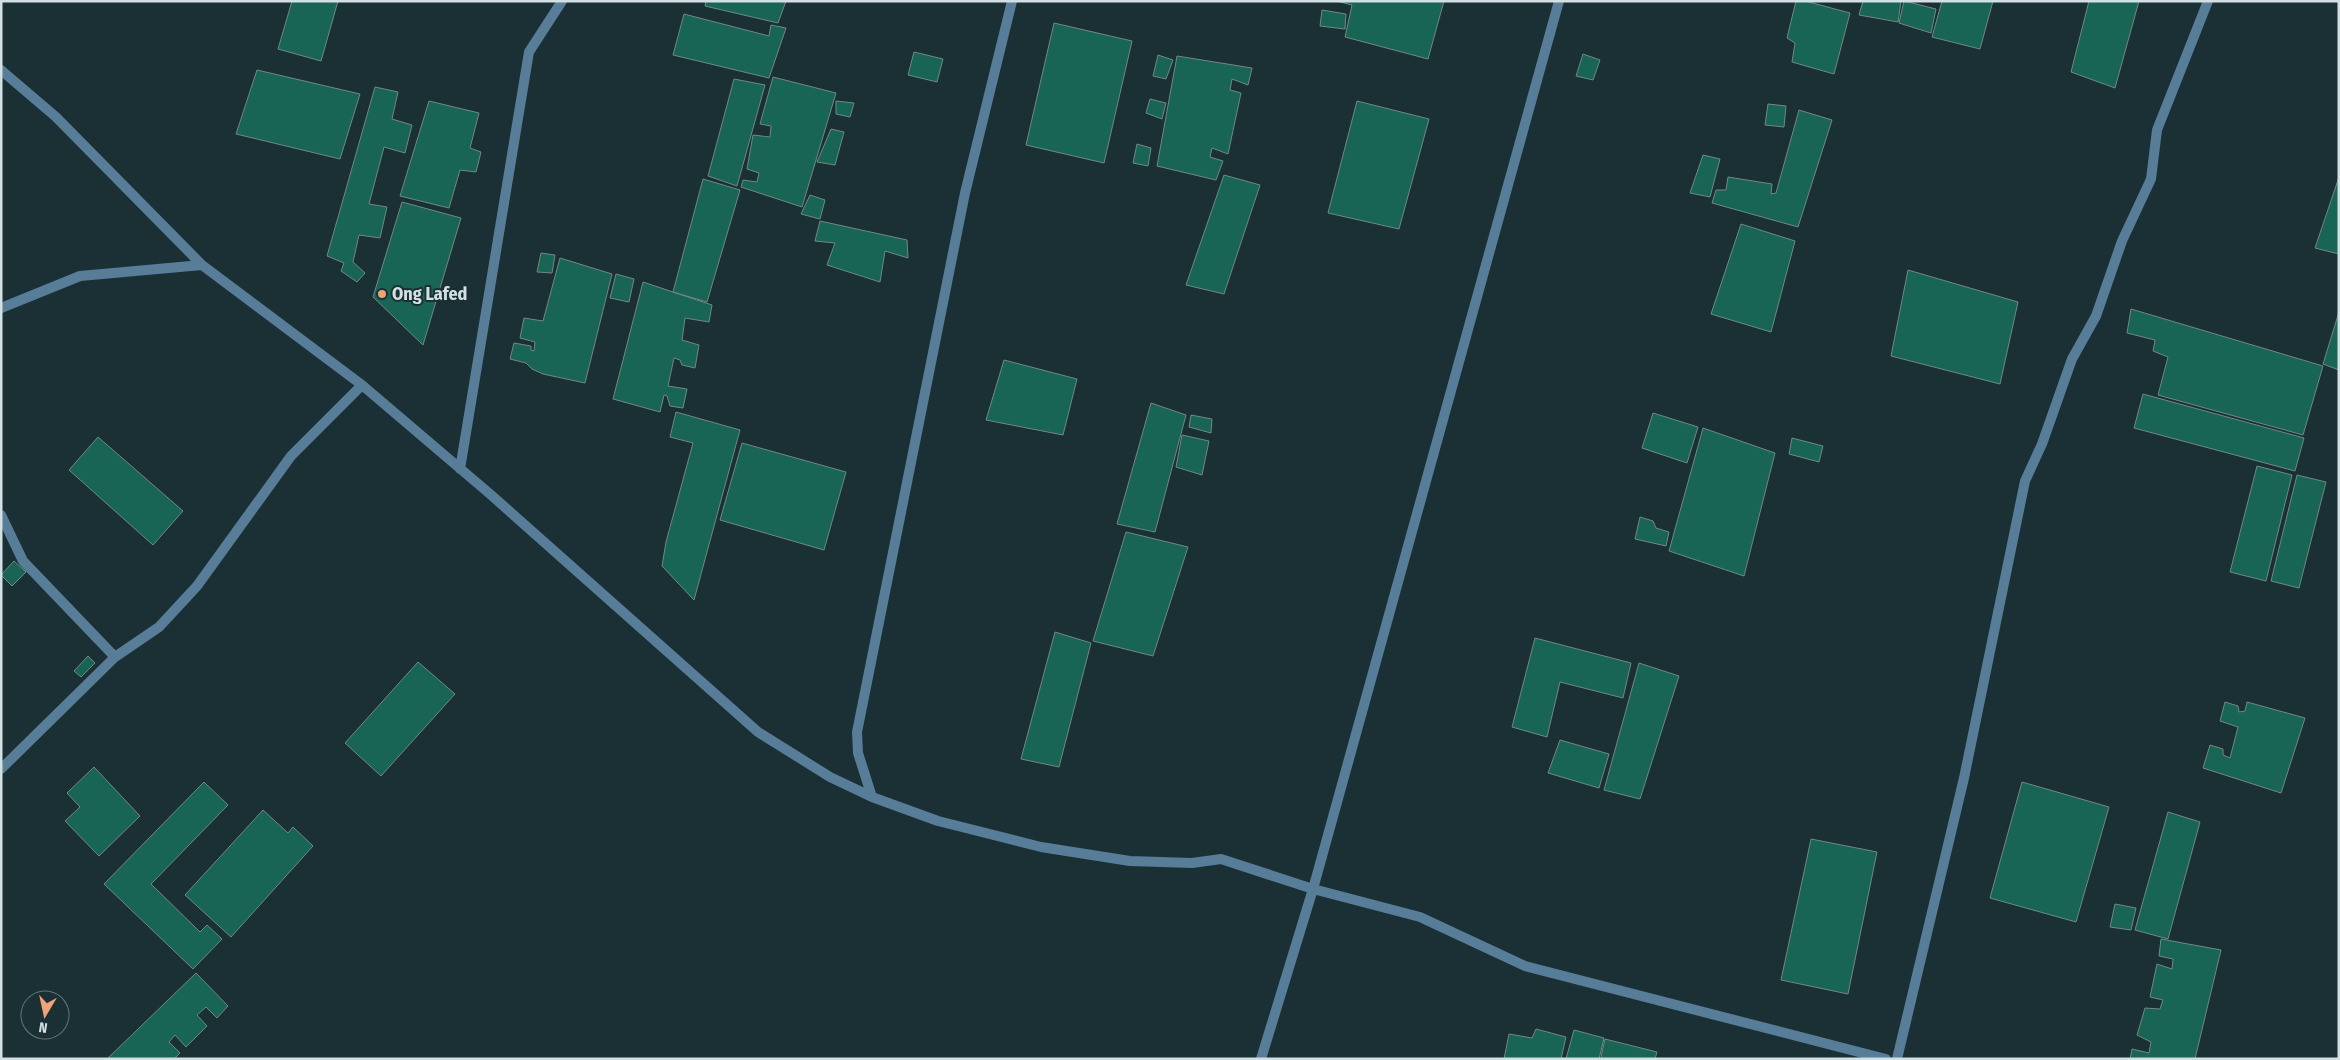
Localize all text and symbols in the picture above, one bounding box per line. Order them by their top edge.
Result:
place label: Ong Lafed [392,283,467,305]
marker: Ong Lafed [376,288,388,300]
north arrow [20,990,70,1040]
text: N [38,1018,49,1036]

